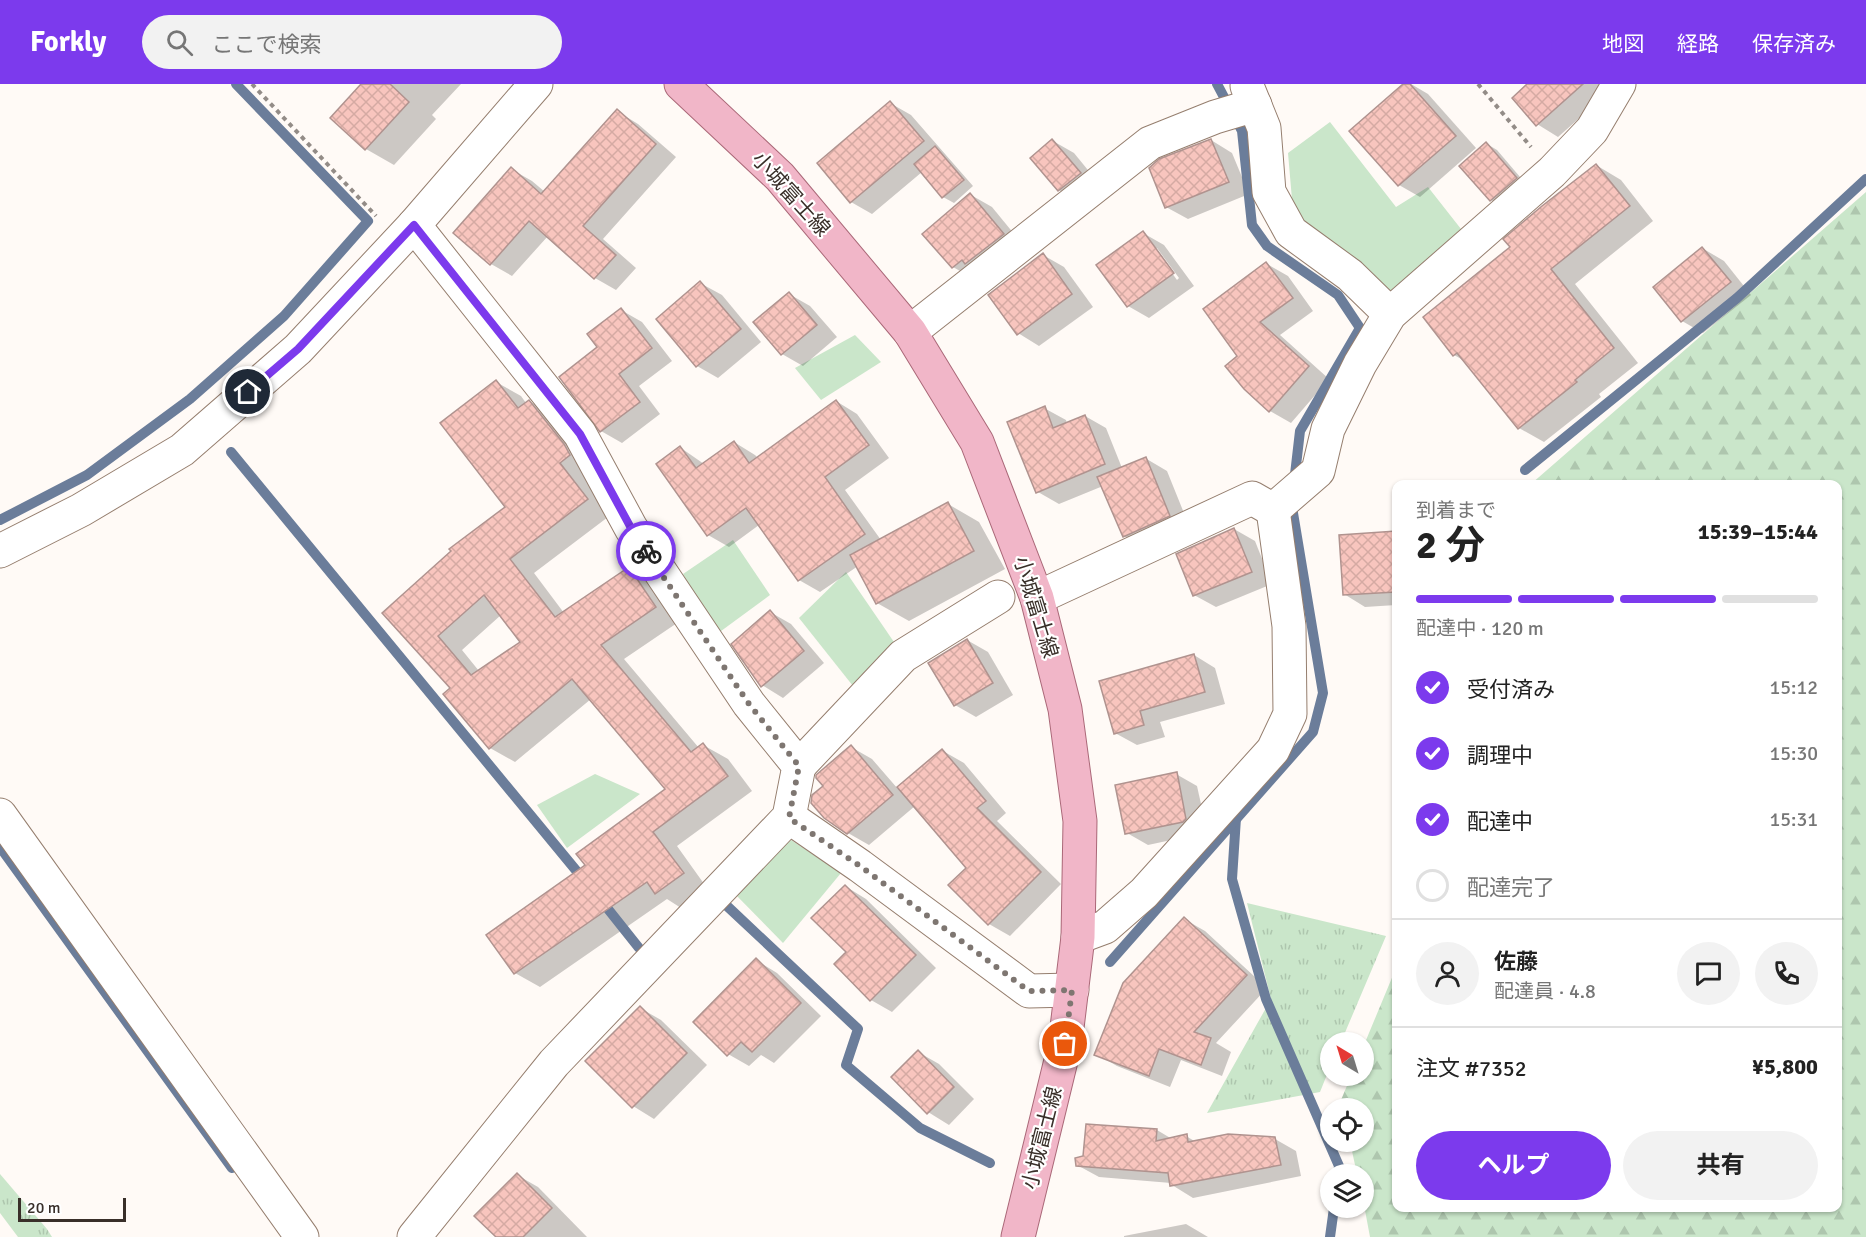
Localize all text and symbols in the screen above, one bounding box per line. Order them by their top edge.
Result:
search box [142,15,562,69]
text: Forkly [30,25,106,59]
icon: search [163,26,196,59]
text: ここで検索 [211,31,321,58]
text: 地図 [1602,31,1644,57]
text: 経路 [1677,31,1719,57]
text: 保存済み [1752,31,1836,57]
street label: 小城富士線 [746,146,836,242]
pin [222,366,273,417]
icon: home [231,375,264,408]
text: 到着まで [1416,498,1496,523]
text: 15:39–15:44 [1698,518,1818,545]
courier [616,521,676,581]
text: 2 分 [1416,521,1485,569]
icon: bike [630,535,663,568]
street label: 小城富士線 [1008,553,1064,661]
text: 配達中 · 120 m [1416,616,1544,641]
icon: check [1416,671,1449,704]
text: 15:12 [1769,675,1818,700]
text: 受付済み [1467,676,1555,703]
icon: check [1416,737,1449,770]
text: 15:30 [1769,741,1818,766]
text: 調理中 [1467,742,1533,769]
icon: check [1416,803,1449,836]
text: 15:31 [1769,807,1818,832]
text: 配達中 [1467,808,1533,835]
text: 配達完了 [1467,874,1555,901]
button: person [1416,942,1479,1005]
button: chat [1677,942,1740,1005]
button: phone [1755,942,1818,1005]
text: 佐藤 [1494,948,1538,975]
text: 配達員 · 4.8 [1494,979,1596,1004]
pin [1039,1018,1090,1069]
icon: bag [1048,1027,1081,1060]
north arrow [1320,1032,1374,1086]
map controls [1320,1032,1374,1218]
text: ¥5,800 [1752,1053,1818,1080]
text: 注文 #7352 [1416,1055,1527,1082]
street label: 小城富士線 [1017,1084,1067,1192]
button: locate [1320,1098,1374,1152]
button: ヘルプ [1416,1131,1611,1200]
button: 共有 [1623,1131,1818,1200]
button: layers [1320,1164,1374,1218]
scale bar [18,1195,126,1222]
text: 20 m [27,1198,61,1218]

